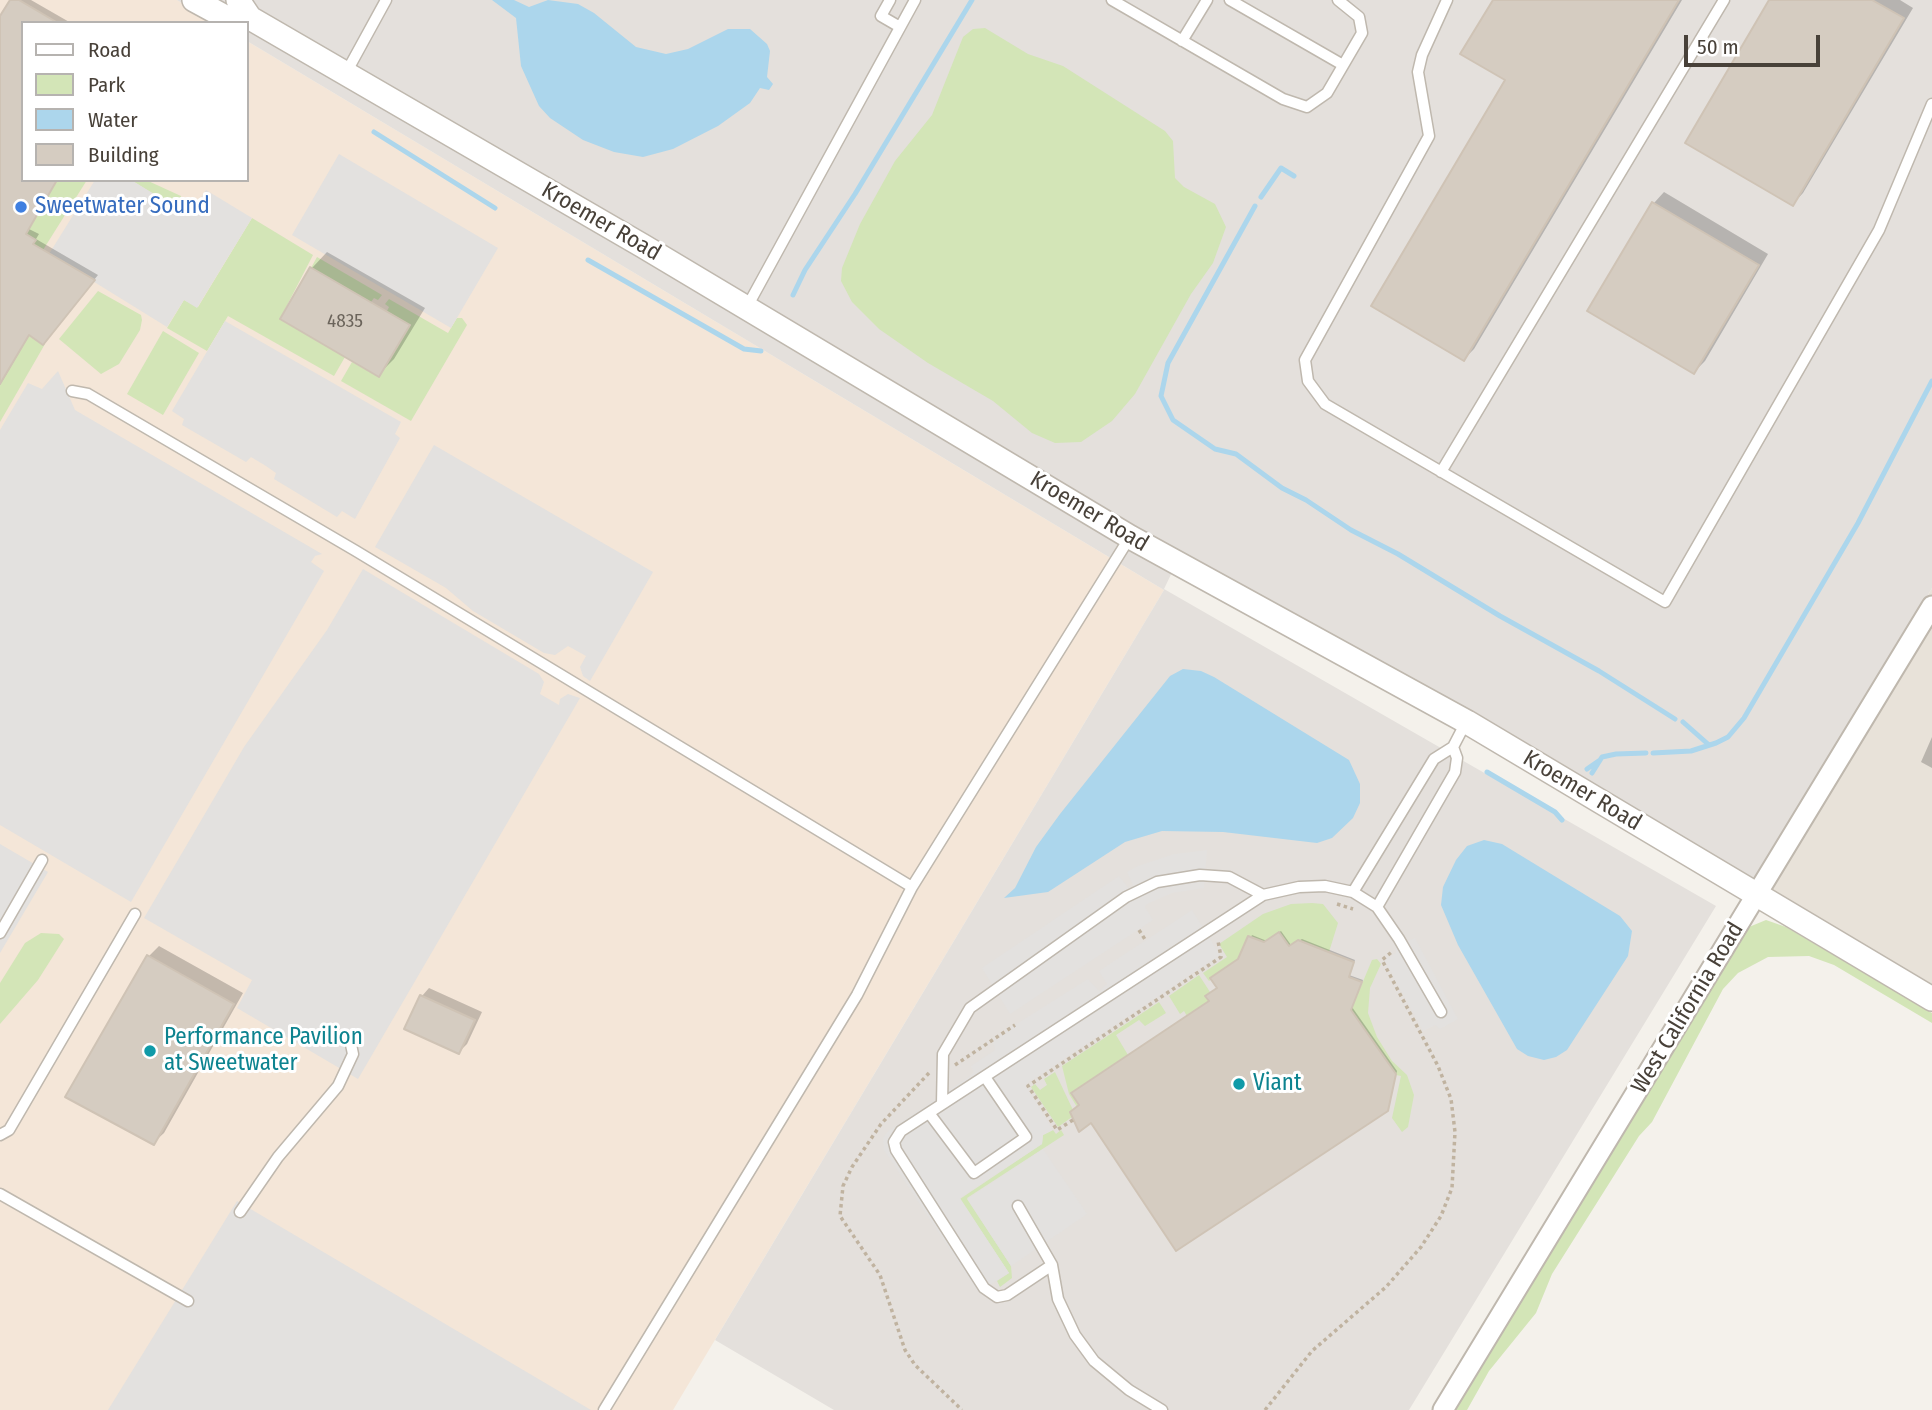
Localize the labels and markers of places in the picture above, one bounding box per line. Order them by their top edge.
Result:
place label: Sweetwater Sound [35,193,210,221]
marker: Sweetwater Sound [13,199,29,215]
place label: Performance Pavilion at Sweetwater [164,1024,363,1078]
marker: Performance Pavilion at Sweetwater [142,1043,158,1059]
place label: Viant [1253,1070,1301,1098]
marker: Viant [1231,1076,1247,1092]

